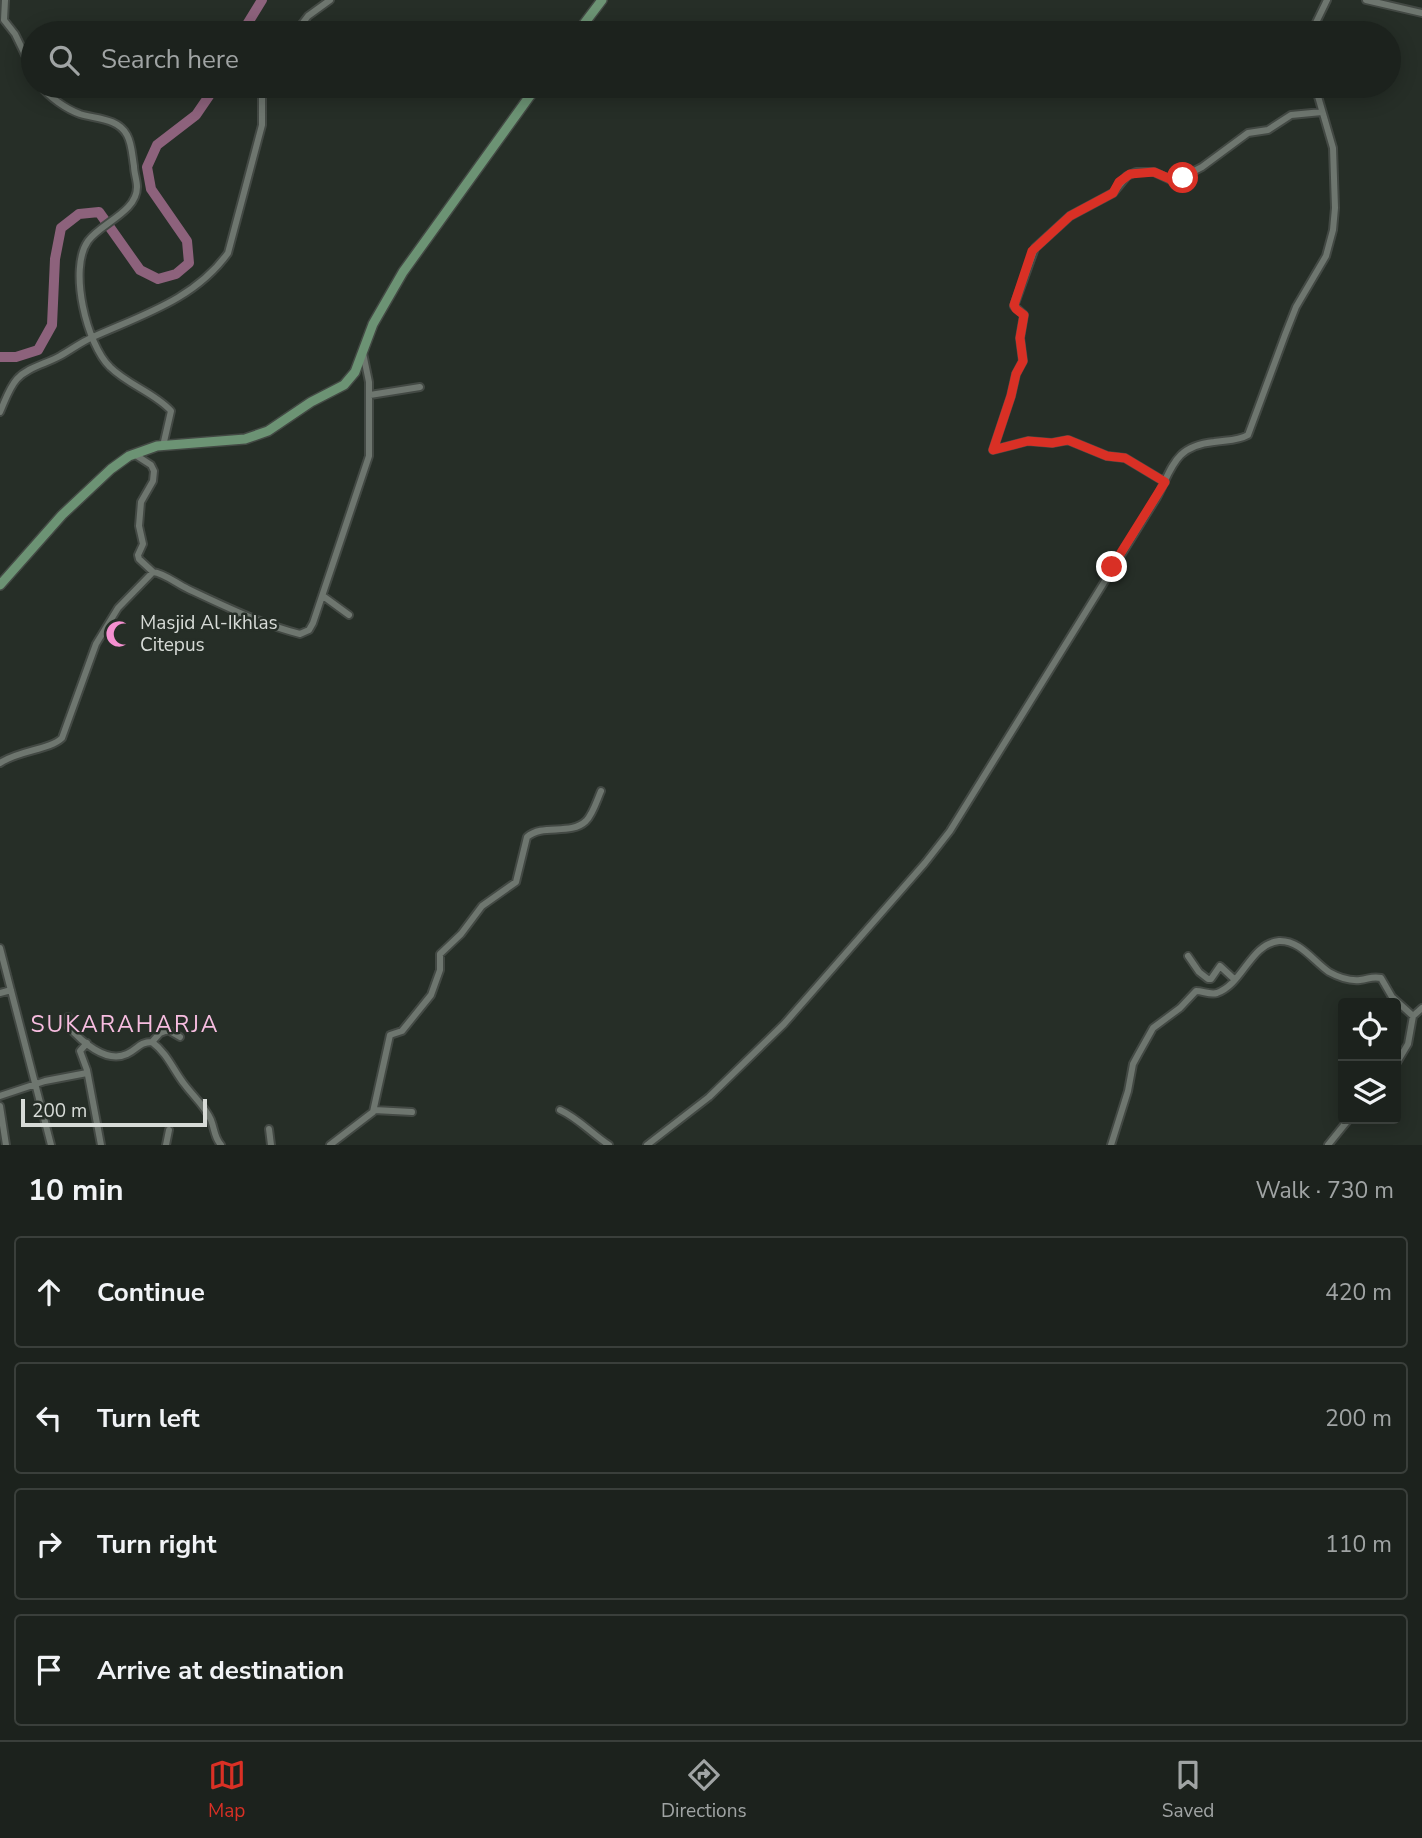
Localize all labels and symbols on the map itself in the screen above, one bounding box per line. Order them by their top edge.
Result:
route start [1167,162,1198,193]
route end [1096,551,1127,582]
place label: Masjid Al-Ikhlas Citepus [140,610,278,658]
mosque icon: Masjid Al-Ikhlas Citepus [104,619,134,649]
district label: SUKARAHARJA [30,1009,220,1040]
scale bar [21,1096,206,1128]

